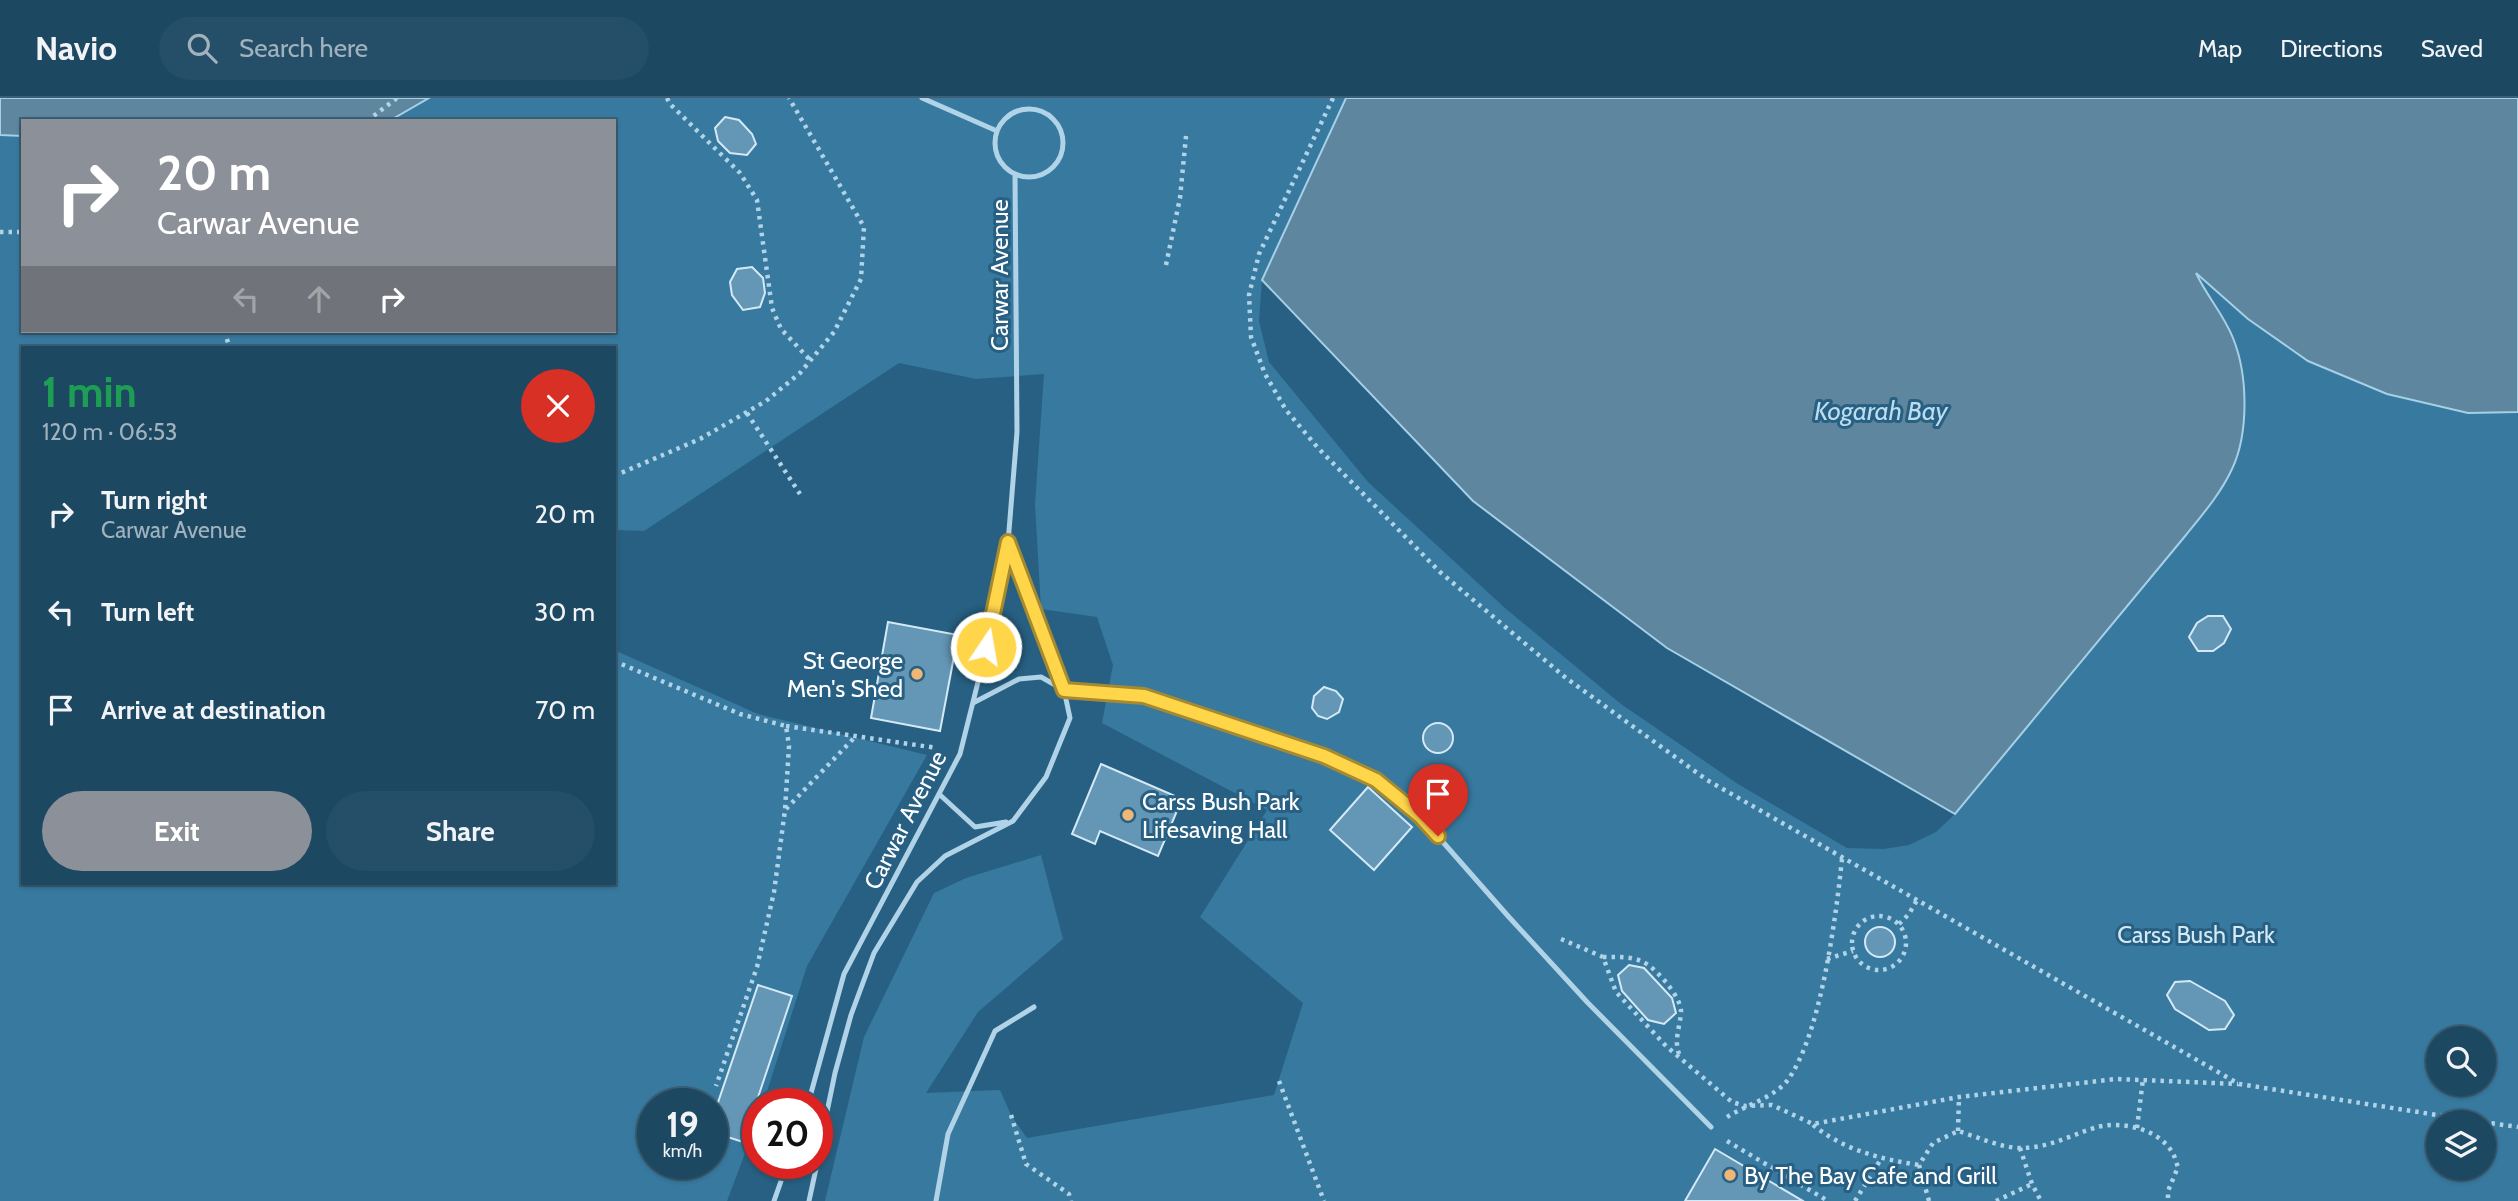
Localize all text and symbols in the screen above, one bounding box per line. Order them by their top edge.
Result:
search box [159,17,649,80]
text: Navio [35,28,117,68]
icon: search [183,29,221,67]
text: Search here [239,32,368,64]
text: Map [2198,34,2242,63]
text: Directions [2280,34,2383,63]
text: Saved [2421,34,2483,63]
text: 20 m [157,143,271,202]
icon: right [42,147,133,238]
street label: Carwar Avenue [985,199,1014,351]
text: Carwar Avenue [157,203,359,242]
icon: left [227,280,265,318]
icon: ahead [300,280,338,318]
icon: right [373,280,411,318]
text: 1 min [42,366,137,418]
button: close [521,369,595,443]
water label: Kogarah Bay [1814,395,1949,427]
text: 120 m · 06:53 [42,418,178,446]
text: Turn right [101,484,207,516]
icon: right [42,495,80,533]
text: 20 m [535,498,595,530]
text: Carwar Avenue [101,516,246,544]
icon: left [42,593,80,631]
text: Turn left [101,596,194,628]
text: 30 m [534,596,595,628]
position arrow [949,610,1023,684]
place label: St George Men's Shed [787,646,903,703]
marker: St George Men's Shed [909,666,925,682]
icon: arrive [42,691,80,729]
text: Arrive at destination [101,694,326,726]
text: 70 m [535,694,595,726]
street label: Carwar Avenue [858,746,952,894]
pin [1408,764,1468,836]
icon: arrive [1419,775,1457,813]
place label: Carss Bush Park Lifesaving Hall [1142,787,1300,844]
button: Exit [42,791,312,871]
button: Share [326,791,595,871]
marker: Carss Bush Park Lifesaving Hall [1120,807,1136,823]
park label: Carss Bush Park [2117,920,2275,949]
map controls [2426,1026,2496,1180]
button: search [2426,1026,2496,1096]
speed limit sign: 20 [742,1088,833,1179]
text: 19 [666,1103,699,1146]
button: layers [2426,1110,2496,1180]
text: km/h [663,1140,702,1162]
place label: By The Bay Cafe and Grill [1744,1161,1997,1190]
marker: By The Bay Cafe and Grill [1722,1167,1738,1183]

